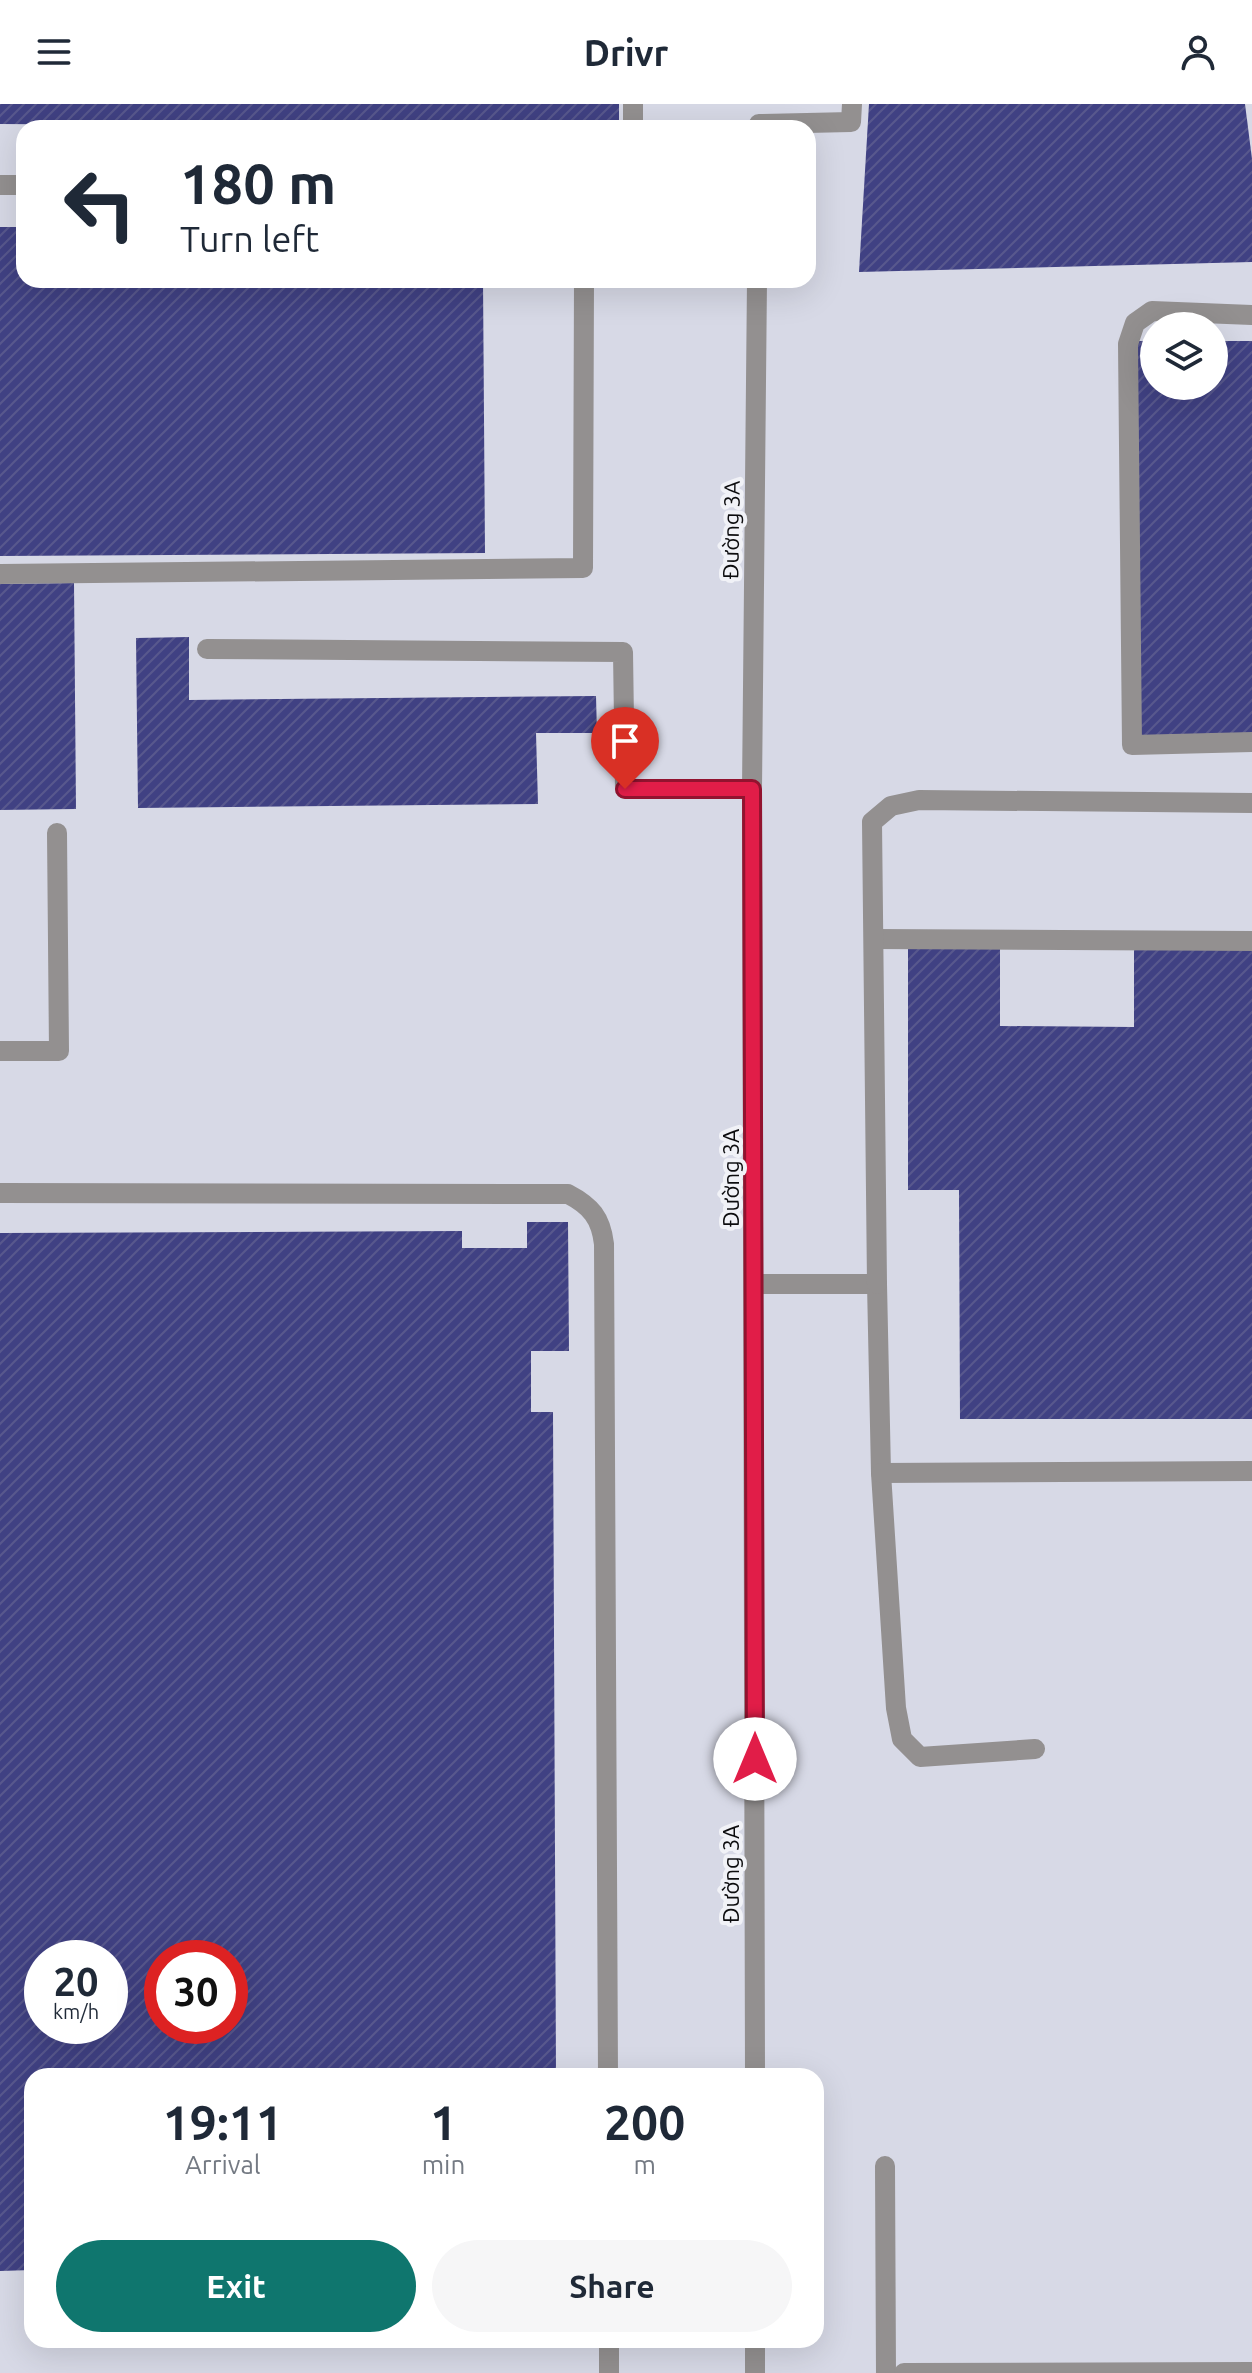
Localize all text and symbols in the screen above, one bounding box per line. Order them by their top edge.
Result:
icon: menu [32,30,76,74]
icon: person [1176,30,1220,74]
text: Drivr [584,32,668,73]
icon: left [48,152,152,256]
text: 180 m [180,152,336,215]
text: Turn left [180,218,319,259]
map controls [1140,312,1228,400]
button: layers [1140,312,1228,400]
street label: Đường 3A [717,480,744,580]
pin [591,707,659,789]
icon: arrive [603,719,647,763]
street label: Đường 3A [718,1128,743,1227]
position arrow [713,1717,797,1801]
street label: Đường 3A [718,1824,743,1923]
speed limit sign: 30 [144,1940,248,2044]
text: 20 [53,1959,99,2004]
text: km/h [53,2000,99,2023]
text: 19:11 [163,2095,283,2149]
text: 1 [430,2095,457,2149]
text: 200 [604,2095,685,2149]
text: Arrival [185,2150,261,2179]
text: min [422,2150,465,2179]
text: m [633,2150,656,2179]
button: Exit [56,2240,416,2332]
button: Share [432,2240,792,2332]

